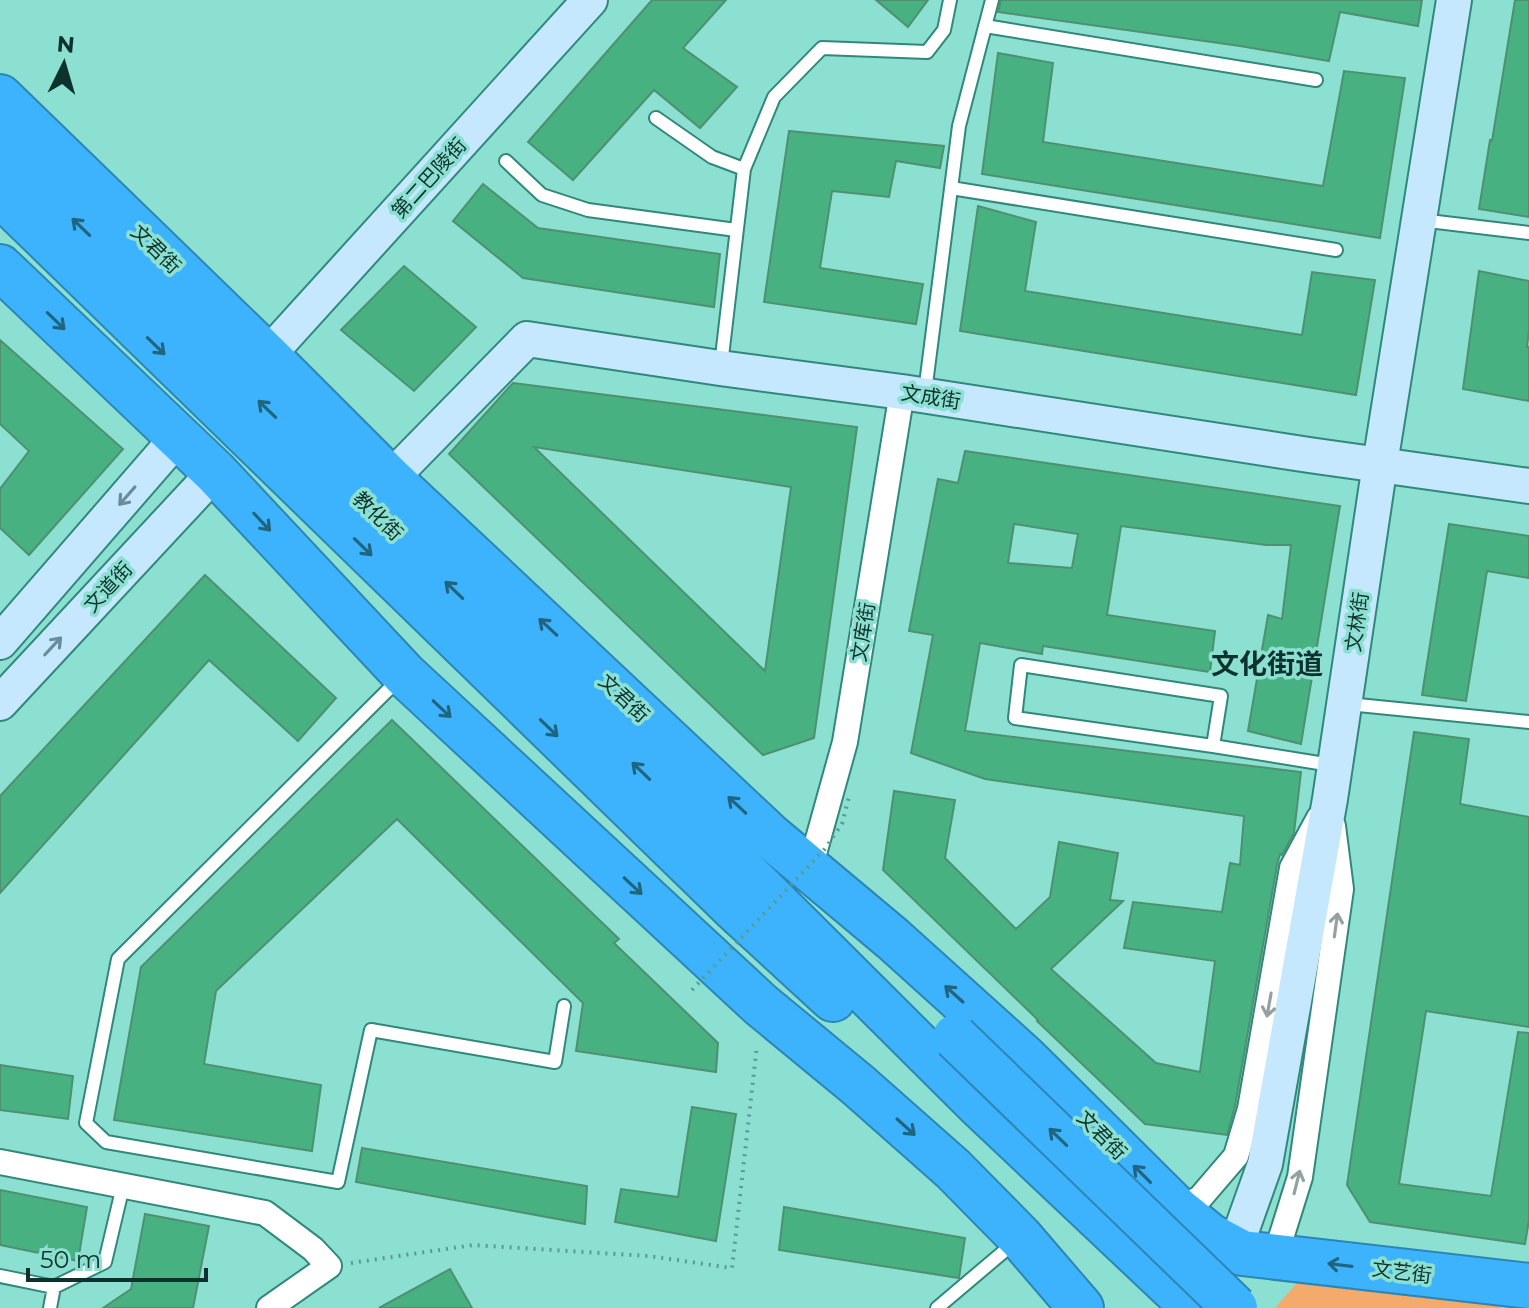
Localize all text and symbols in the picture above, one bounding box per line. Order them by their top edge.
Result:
north arrow [24,24,104,104]
text: N [56,30,76,59]
street label: 第二巴陵街 [387,133,471,223]
one-way arrow [71,218,91,237]
street label: 文君街 [126,220,186,278]
one-way arrow [46,311,66,330]
one-way arrow [146,336,165,355]
street label: 文成街 [899,380,963,414]
one-way arrow [257,399,277,418]
one-way arrow [118,486,136,506]
street label: 教化街 [348,487,408,545]
one-way arrow [252,512,270,532]
one-way arrow [353,537,372,556]
street label: 文道街 [79,557,137,617]
one-way arrow [444,580,464,599]
street label: 文林街 [1341,591,1373,653]
street label: 文库街 [846,600,880,664]
one-way arrow [538,617,558,636]
one-way arrow [44,636,62,656]
district label: 文化街道 [1211,647,1323,681]
street label: 文君街 [594,669,654,727]
one-way arrow [432,700,452,718]
one-way arrow [539,718,558,737]
one-way arrow [631,761,651,780]
one-way arrow [728,796,748,814]
one-way arrow [623,876,643,895]
one-way arrow [1329,913,1344,938]
one-way arrow [945,985,965,1003]
one-way arrow [1260,992,1275,1017]
street label: 文君街 [1072,1105,1132,1165]
one-way arrow [896,1118,916,1136]
one-way arrow [1049,1128,1068,1147]
one-way arrow [1133,1165,1152,1184]
one-way arrow [1291,1170,1306,1196]
scale bar [28,1232,206,1282]
text: 50 m [40,1245,101,1274]
street label: 文艺街 [1371,1256,1433,1288]
one-way arrow [1327,1257,1354,1272]

